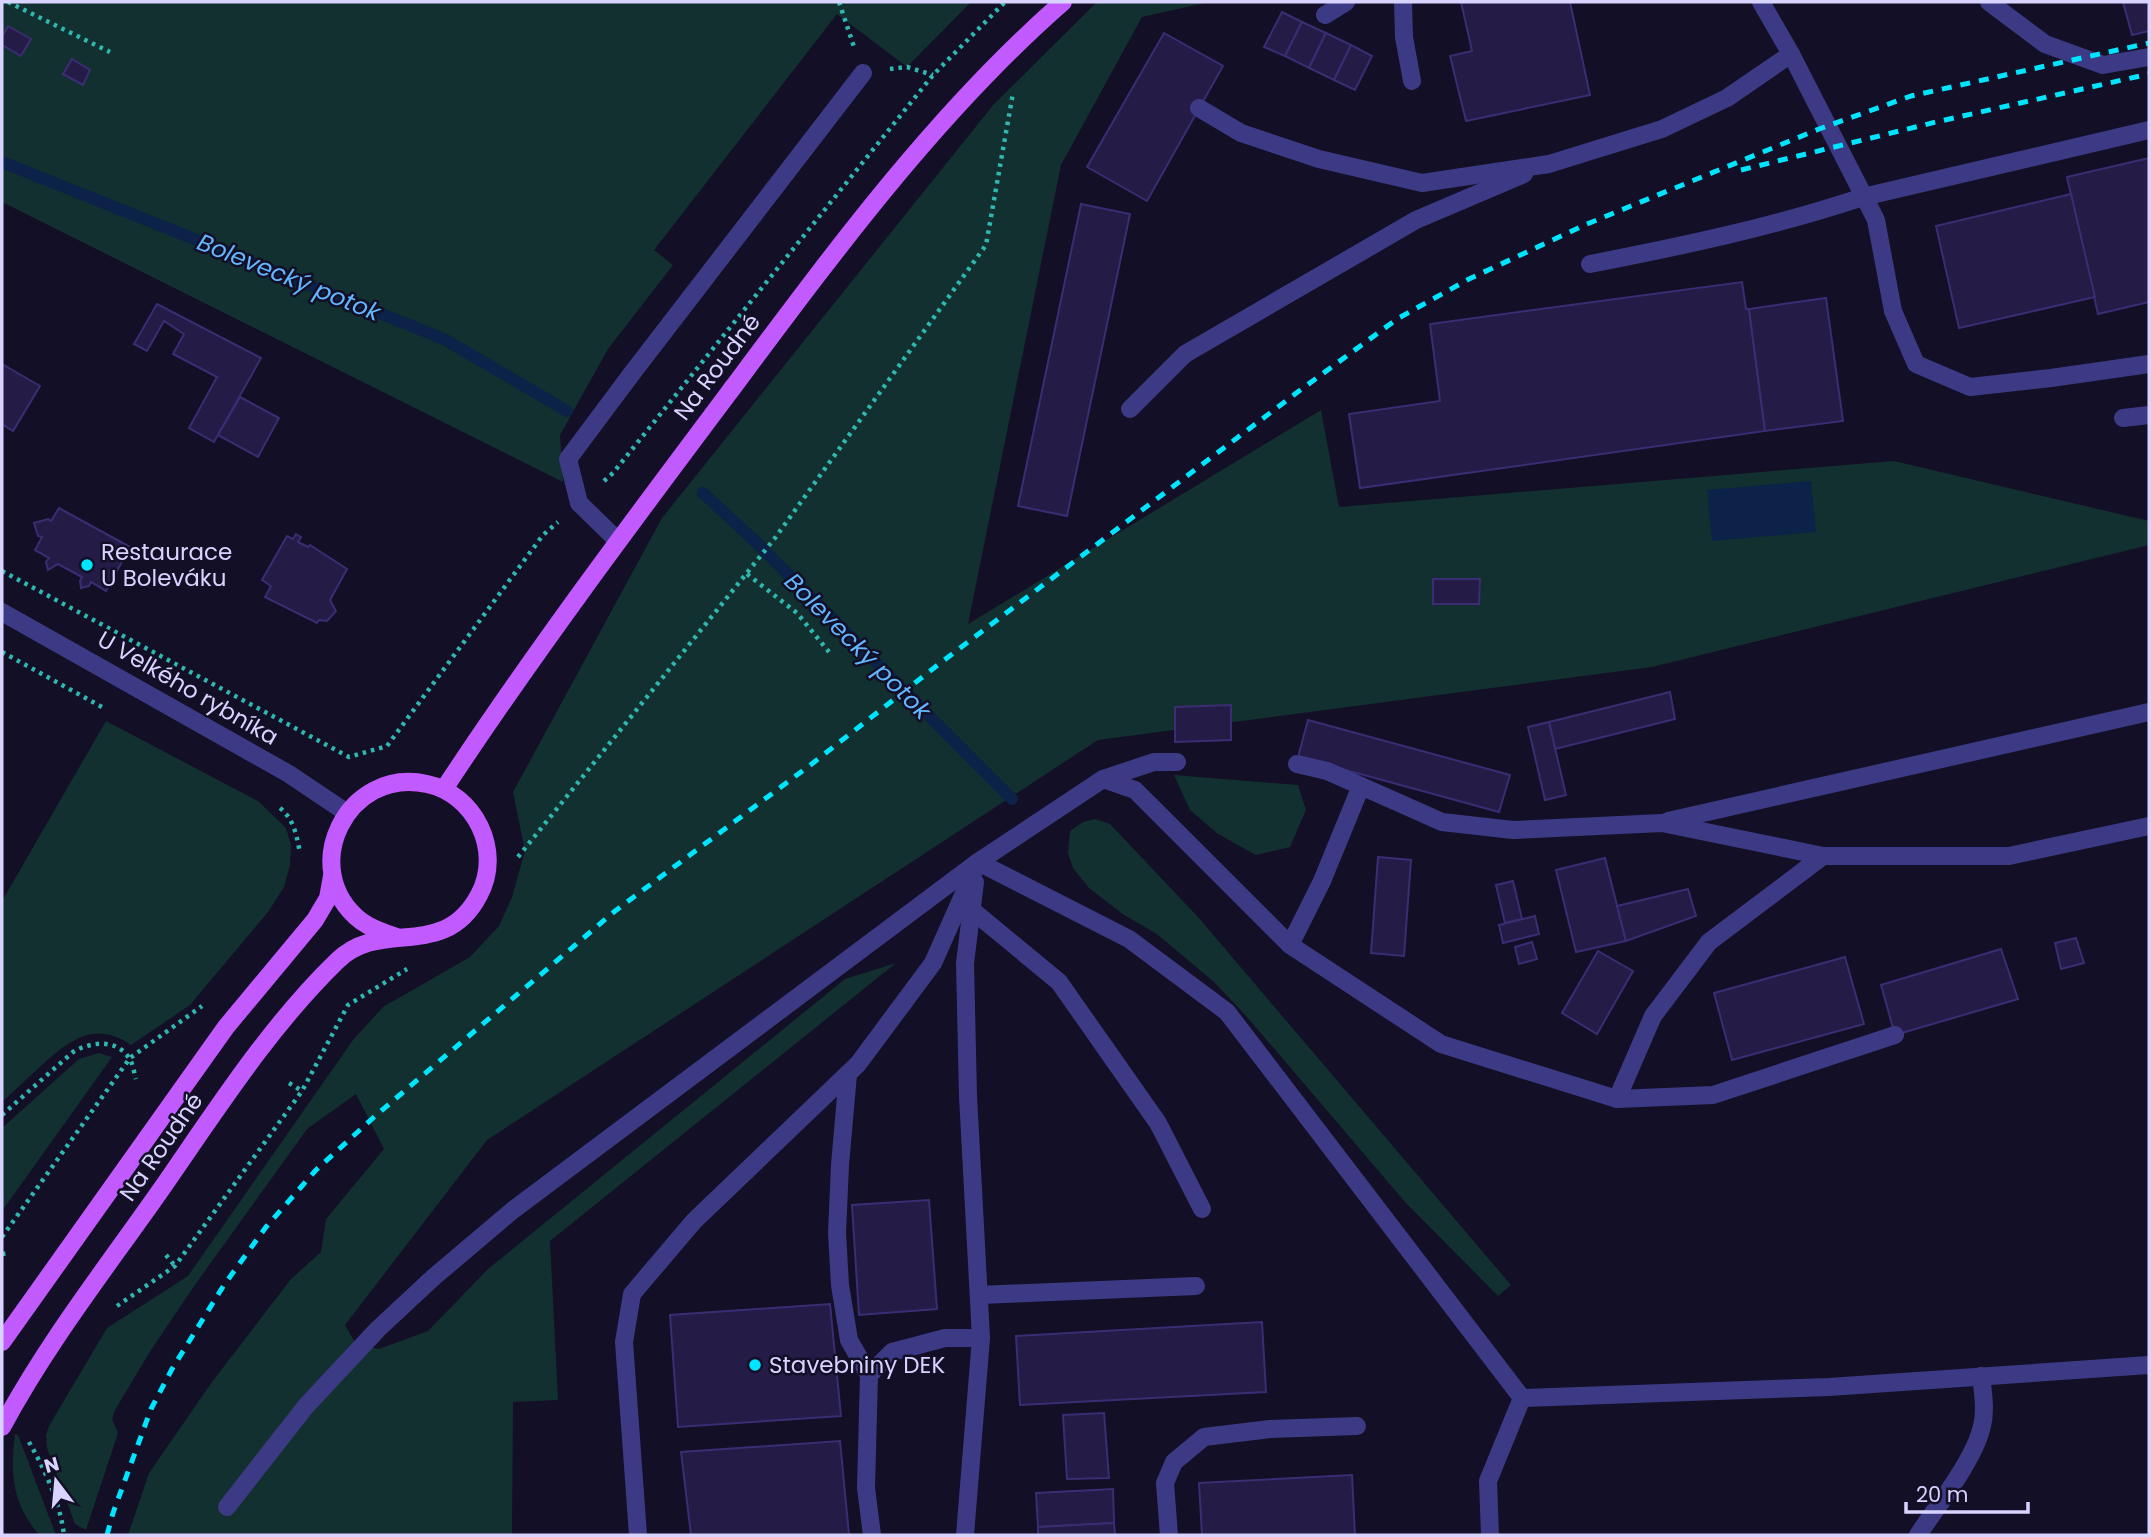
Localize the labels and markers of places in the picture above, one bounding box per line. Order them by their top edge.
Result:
place label: Restaurace U Boleváku [101,536,232,594]
marker: Restaurace U Boleváku [79,557,95,573]
place label: Stavebniny DEK [769,1349,945,1381]
marker: Stavebniny DEK [747,1357,763,1373]

